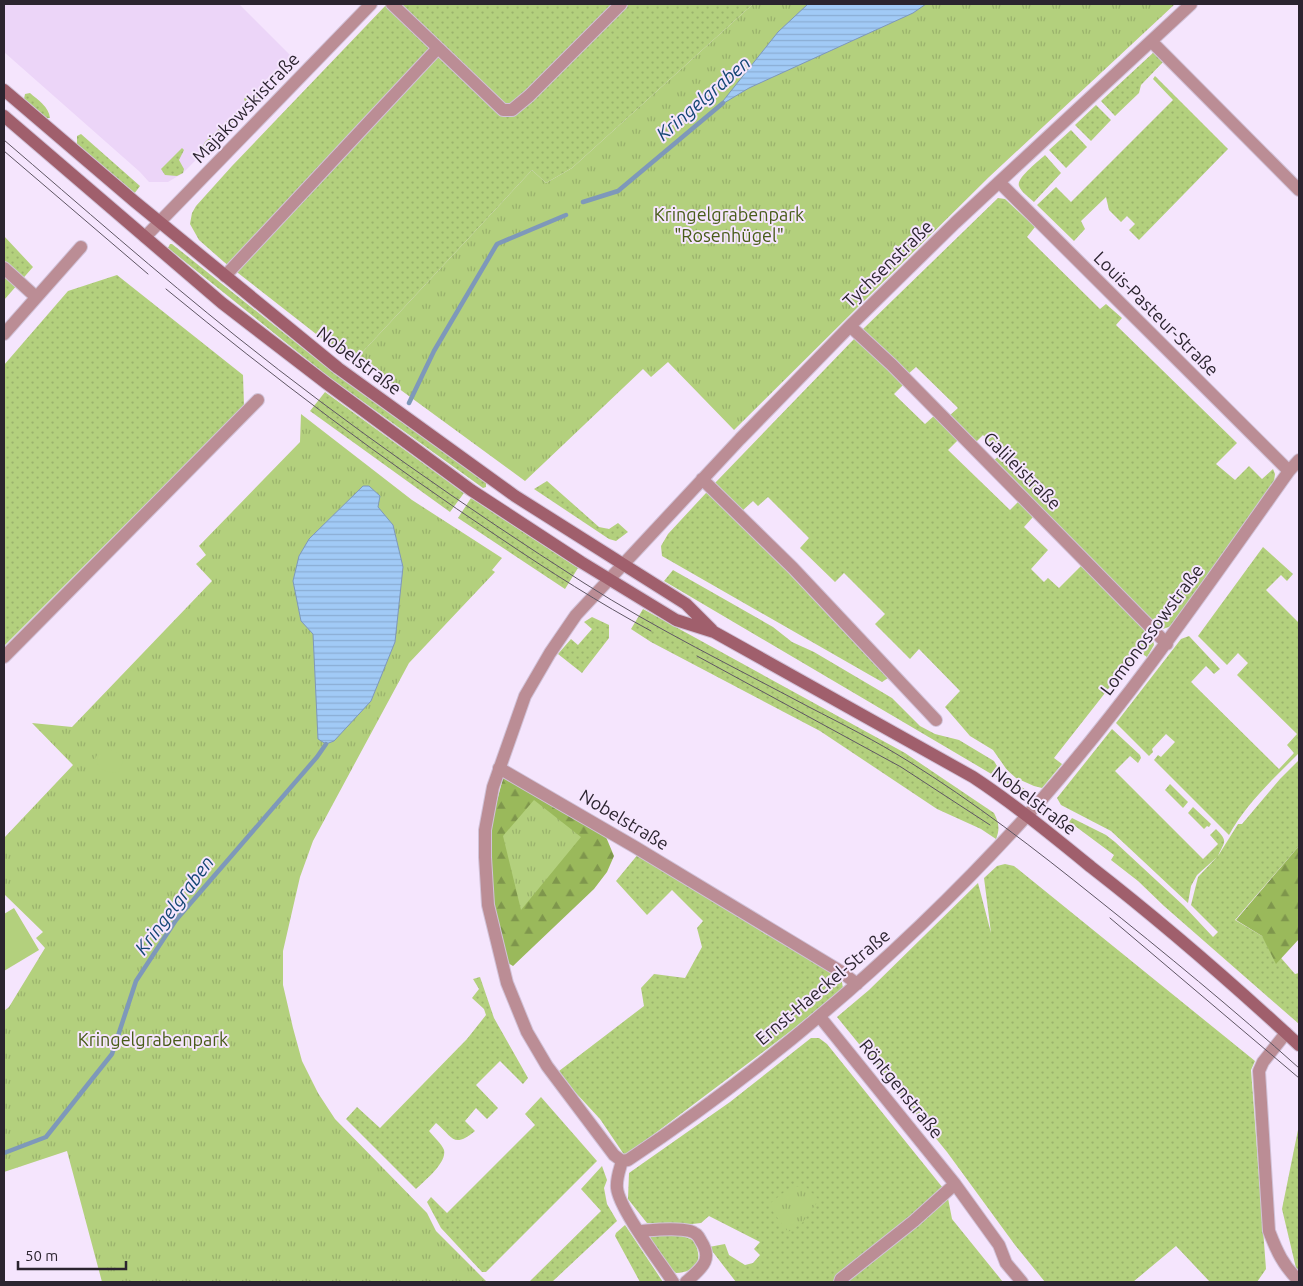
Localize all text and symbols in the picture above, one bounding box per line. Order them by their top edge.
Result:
street label: Majakowskistraße [188,48,303,166]
water label: Kringelgraben [651,51,755,145]
park label: Kringelgrabenpark "Rosenhügel" [654,204,804,245]
street label: Tychsenstraße [838,216,936,311]
street label: Louis-Pasteur-Straße [1090,247,1223,380]
street label: Nobelstraße [314,322,406,398]
street label: Galileistraße [980,427,1066,513]
street label: Lomonossowstraße [1096,560,1207,699]
street label: Nobelstraße [989,762,1081,838]
street label: Nobelstraße [576,785,673,854]
water label: Kringelgraben [130,851,218,959]
street label: Ernst-Haeckel-Straße [751,924,893,1048]
park label: Kringelgrabenpark [78,1029,228,1049]
street label: Röntgenstraße [856,1035,948,1142]
scale bar [18,1238,125,1270]
text: 50 m [25,1247,58,1264]

